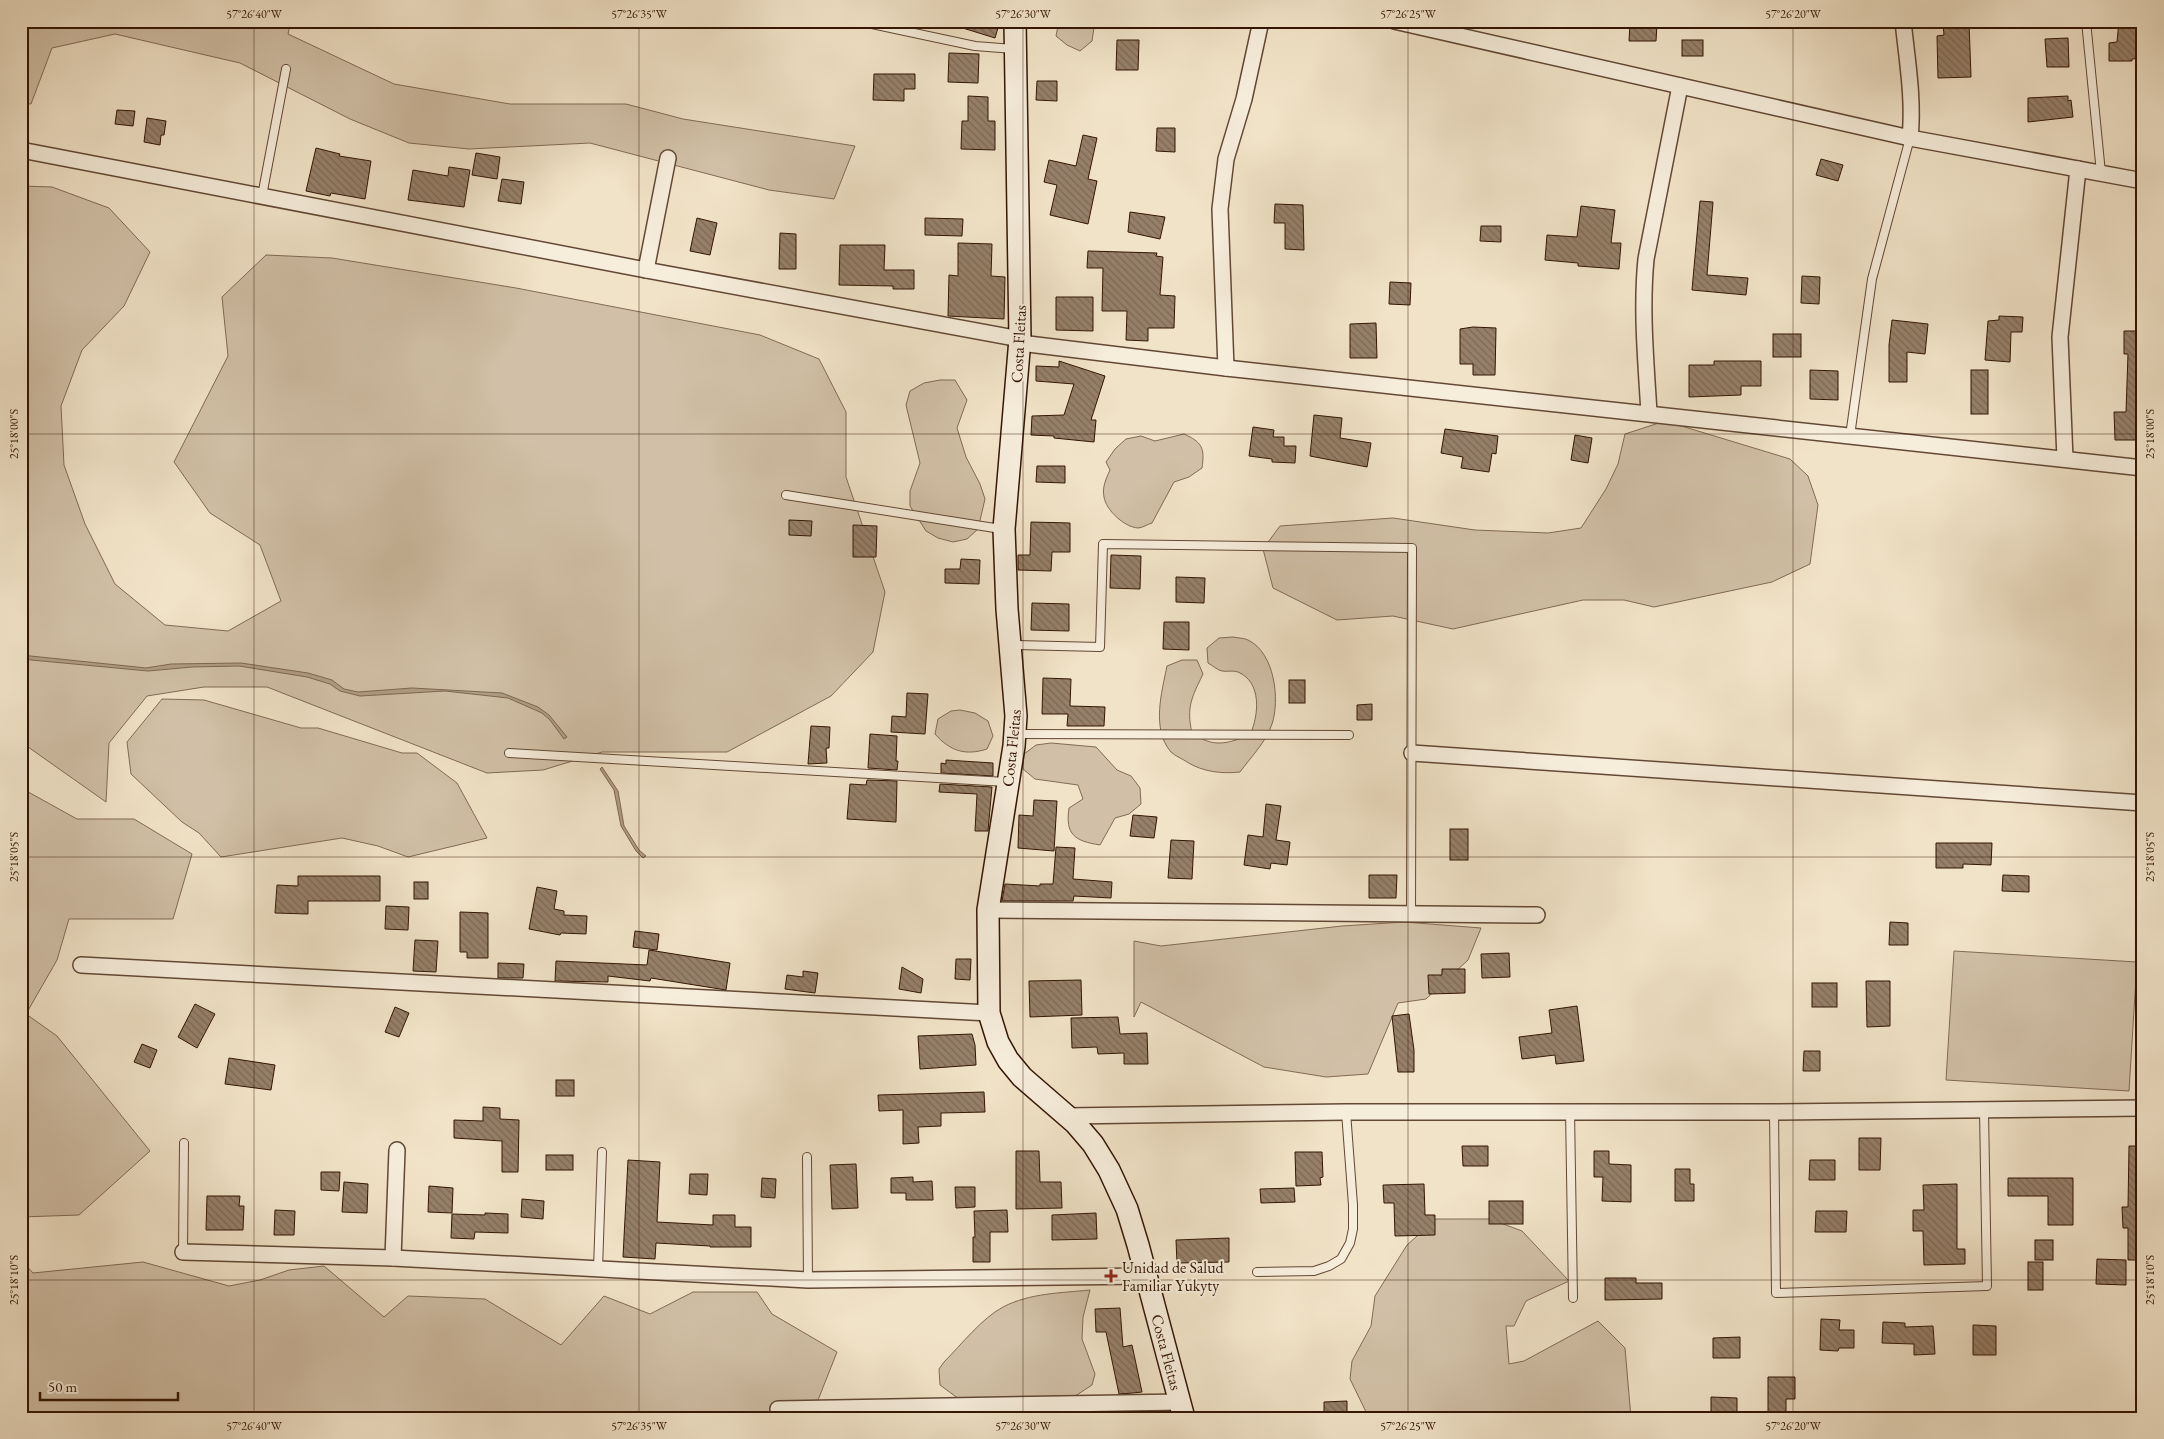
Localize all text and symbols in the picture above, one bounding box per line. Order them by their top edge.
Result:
text: 57°26'40"W [226,6,283,22]
text: 57°26'35"W [611,6,668,22]
text: 57°26'30"W [995,6,1052,22]
text: 57°26'25"W [1380,6,1437,22]
text: 57°26'20"W [1765,6,1822,22]
street label: Costa Fleitas [1006,305,1031,383]
text: 25°18'00"S [6,409,22,459]
text: 25°18'00"S [2142,409,2158,459]
street label: Costa Fleitas [997,708,1026,788]
text: 25°18'05"S [6,832,22,882]
text: 25°18'05"S [2142,832,2158,882]
text: 25°18'10"S [6,1255,22,1305]
text: 25°18'10"S [2142,1255,2158,1305]
place label: Unidad de Salud Familiar Yukyty [1122,1257,1225,1296]
marker: Unidad de Salud Familiar Yukyty [1104,1269,1118,1283]
street label: Costa Fleitas [1146,1312,1187,1392]
scale bar [40,1369,178,1401]
text: 50 m [48,1377,77,1396]
text: 57°26'40"W [226,1418,283,1434]
text: 57°26'35"W [611,1418,668,1434]
text: 57°26'30"W [995,1418,1052,1434]
text: 57°26'25"W [1380,1418,1437,1434]
text: 57°26'20"W [1765,1418,1822,1434]

